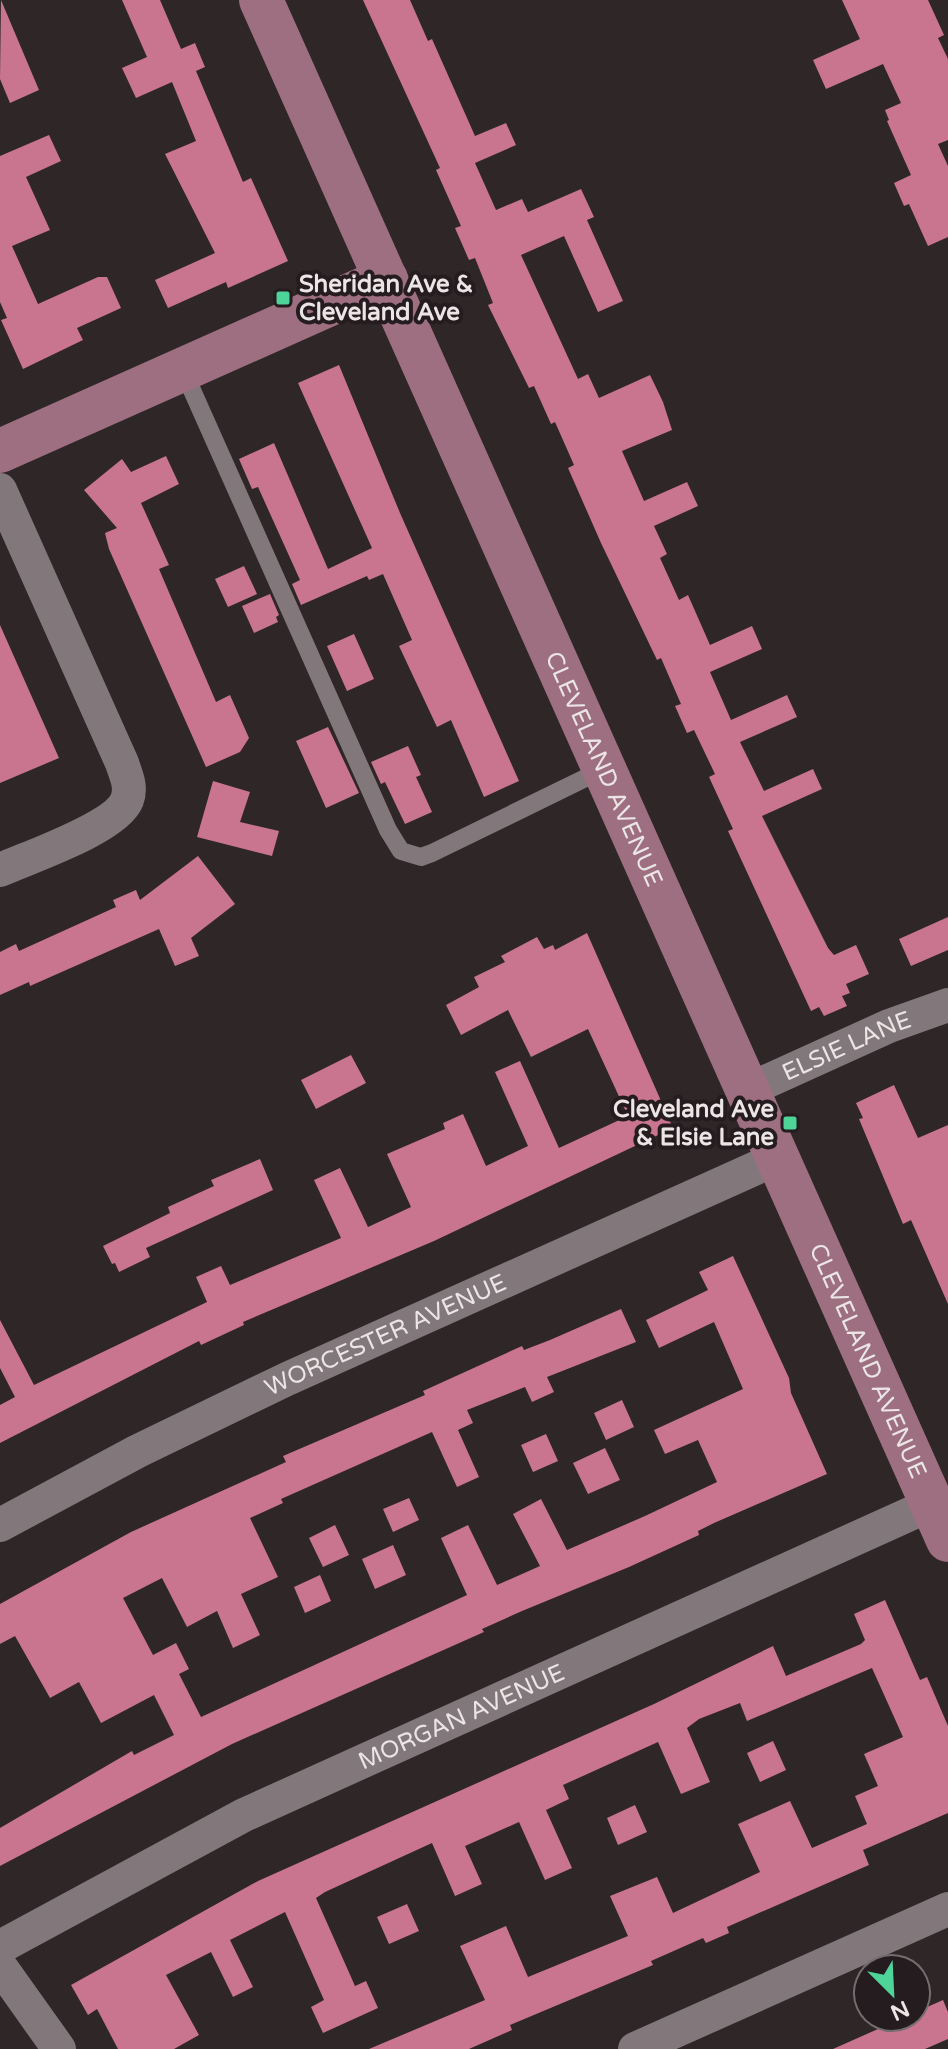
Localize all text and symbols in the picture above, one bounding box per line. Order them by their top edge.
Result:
place label: Sheridan Ave & Cleveland Ave [299,270,473,327]
marker: Sheridan Ave & Cleveland Ave [274,289,292,307]
street label: CLEVELAND AVENUE [539,647,669,891]
street label: ELSIE LANE [778,1005,915,1088]
place label: Cleveland Ave & Elsie Lane [613,1095,774,1152]
marker: Cleveland Ave & Elsie Lane [781,1114,799,1132]
street label: CLEVELAND AVENUE [803,1239,933,1483]
street label: WORCESTER AVENUE [260,1268,511,1402]
street label: MORGAN AVENUE [354,1658,569,1776]
north arrow [852,1953,932,2033]
text: N [886,1995,913,2026]

